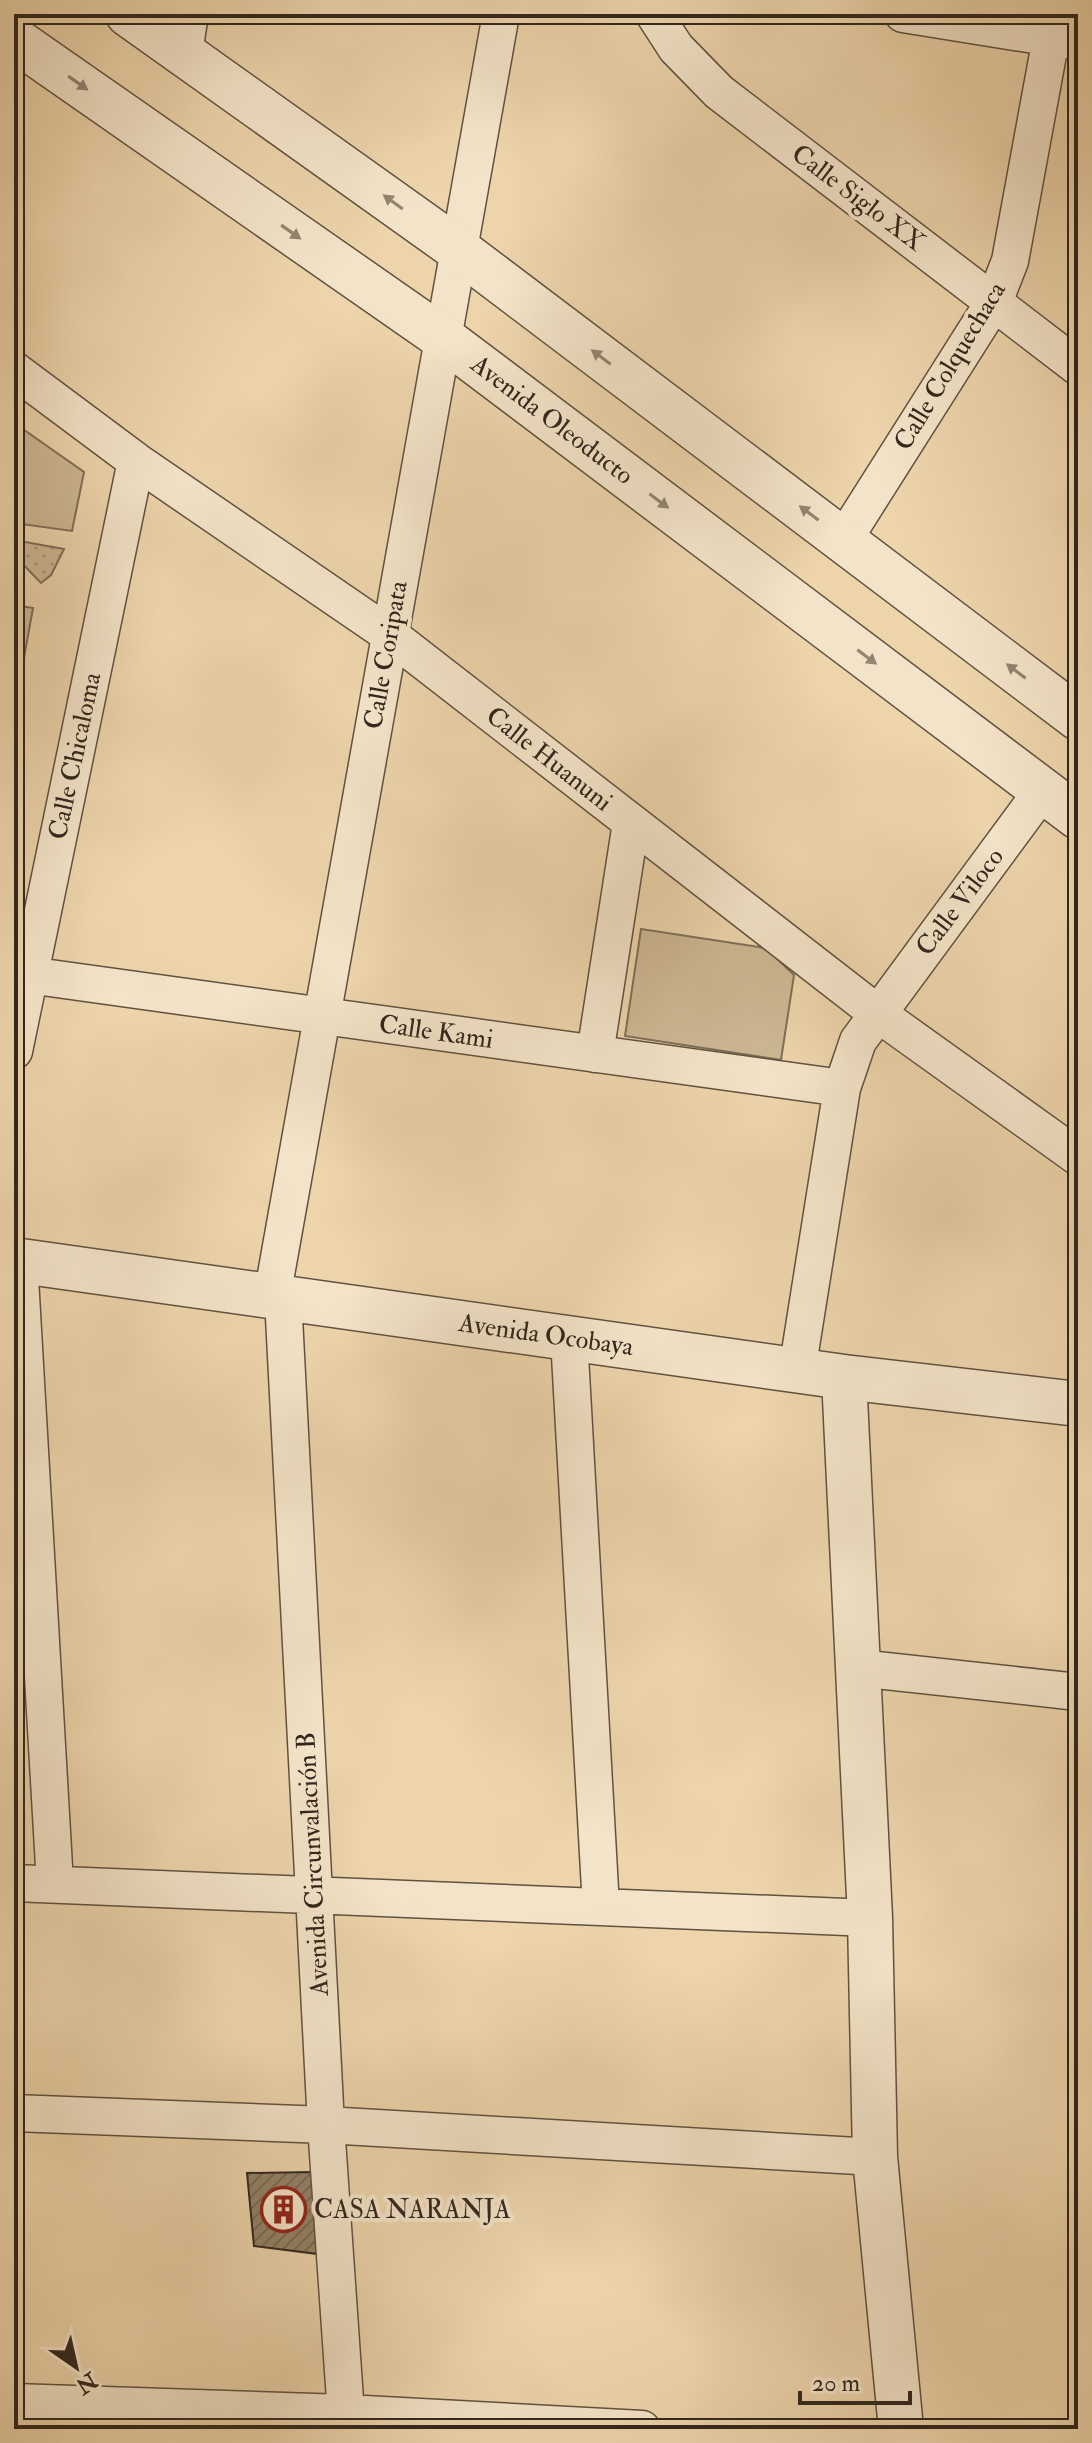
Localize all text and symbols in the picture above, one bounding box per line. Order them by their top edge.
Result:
one-way arrow [67,75,88,90]
street label: Calle Siglo XX [785,138,931,258]
one-way arrow [382,195,403,210]
one-way arrow [281,224,302,239]
street label: Calle Colquechaca [887,276,1013,456]
street label: Avenida Oleoducto [464,348,640,492]
one-way arrow [591,350,612,366]
one-way arrow [648,493,670,509]
one-way arrow [799,506,819,522]
street label: Calle Coripata [357,578,416,732]
one-way arrow [857,649,877,665]
one-way arrow [1006,663,1026,679]
street label: Calle Chicaloma [42,669,108,842]
street label: Calle Huanuni [479,700,619,818]
street label: Calle Viloco [909,842,1011,962]
street label: Calle Kami [377,1008,495,1056]
street label: Avenida Ocobaya [456,1307,636,1363]
street label: Avenida Circunvalación B [290,1731,336,1998]
building icon: CASA NARANJA [259,2186,307,2234]
place label: CASA NARANJA [314,2194,511,2226]
north arrow [36,2327,116,2407]
scale bar [800,2355,910,2405]
text: N [70,2365,103,2400]
text: 20 m [812,2368,861,2399]

